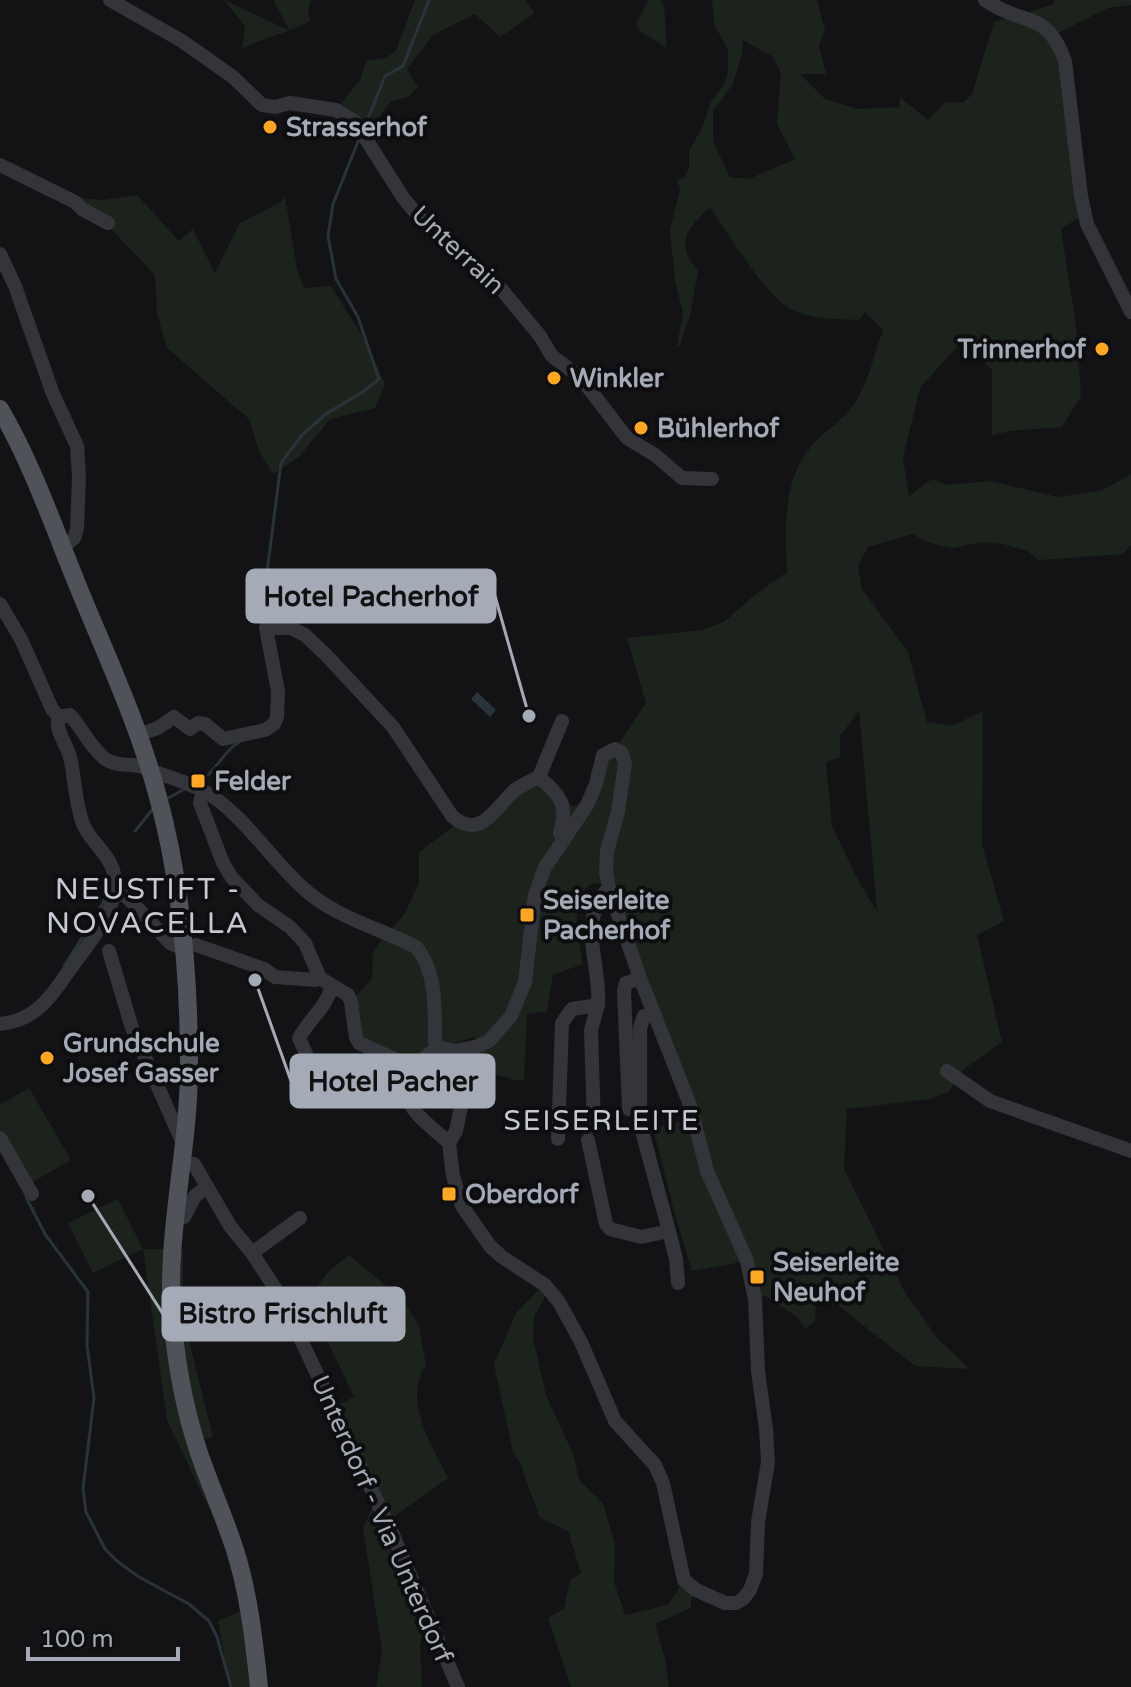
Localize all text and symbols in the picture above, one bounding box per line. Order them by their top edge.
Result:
place label: Strasserhof [286,112,428,143]
marker: Strasserhof [261,118,279,136]
street label: Unterrain [405,199,511,301]
place label: Trinnerhof [957,334,1087,365]
marker: Trinnerhof [1093,340,1111,358]
place label: Winkler [570,363,665,394]
marker: Winkler [545,369,563,387]
place label: Bühlerhof [657,413,780,444]
marker: Bühlerhof [632,419,650,437]
callout: Hotel Pacherhof [247,570,495,622]
text: Hotel Pacherhof [263,580,480,614]
place label: Felder [214,766,292,797]
marker: Felder [189,772,207,790]
district label: NEUSTIFT - NOVACELLA [46,871,250,942]
place label: Seiserleite Pacherhof [543,885,671,946]
marker: Seiserleite Pacherhof [518,906,536,924]
place label: Grundschule Josef Gasser [62,1028,220,1089]
marker: Grundschule Josef Gasser [38,1049,56,1067]
callout: Hotel Pacher [291,1055,494,1107]
text: Hotel Pacher [308,1065,480,1099]
district label: SEISERLEITE [503,1104,701,1138]
place label: Oberdorf [465,1179,580,1210]
marker: Oberdorf [440,1185,458,1203]
place label: Seiserleite Neuhof [773,1247,900,1308]
marker: Seiserleite Neuhof [748,1268,766,1286]
callout: Bistro Frischluft [163,1288,404,1340]
text: Bistro Frischluft [178,1297,388,1331]
street label: Unterdorf - Via Unterdorf [304,1370,460,1668]
scale bar [28,1611,178,1661]
text: 100 m [40,1625,114,1654]

